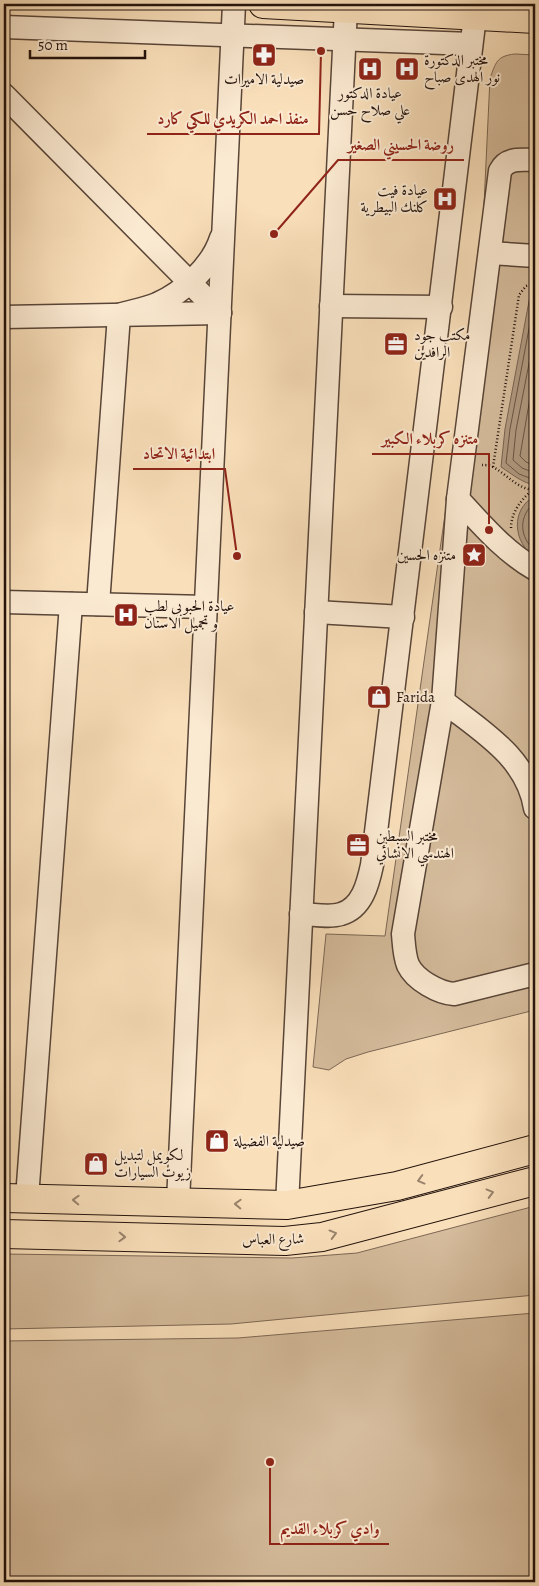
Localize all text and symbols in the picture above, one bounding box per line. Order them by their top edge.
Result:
scale bar [30,28,145,60]
text: 50 m [38,35,68,55]
pharmacy icon: صيدلية الاميرات [251,42,277,68]
place label: مختبر الدكتورة نور الهدى صباح [424,50,500,90]
hospital icon: عيادة الدكتور علي صلاح حسن [357,56,383,82]
hospital icon: مختبر الدكتورة نور الهدى صباح [394,56,420,82]
place label: صيدلية الاميرات [224,69,304,89]
place label: عيادة الدكتور علي صلاح حسن [330,83,410,124]
callout: منفذ احمد الكريدي للكي كارد [147,103,319,134]
text: منفذ احمد الكريدي للكي كارد [157,108,309,134]
callout: روضة الحسيني الصغير [338,129,464,160]
text: روضة الحسيني الصغير [346,134,455,160]
place label: عيادة فيت كلنك البيطرية [360,180,428,217]
hospital icon: عيادة فيت كلنك البيطرية [432,186,458,212]
place label: مكتب جود الرافدين [414,325,470,362]
office icon: مكتب جود الرافدين [383,331,409,357]
callout: متنزه كربلاء الكبير [372,423,489,454]
text: متنزه كربلاء الكبير [380,428,478,450]
callout: ابتدائية الاتحاد [133,438,225,469]
text: ابتدائية الاتحاد [143,443,215,465]
place icon: متنزه الحسين [461,542,487,568]
place label: متنزه الحسين [397,545,456,565]
place label: عيادة الحبوبي لطب و تجميل الاسنان [144,596,234,634]
hospital icon: عيادة الحبوبي لطب و تجميل الاسنان [113,602,139,628]
shop icon: Farida [366,684,392,710]
place label: Farida [396,687,435,707]
place label: مختبر السبطين الهندسي الانشائي [376,826,454,867]
office icon: مختبر السبطين الهندسي الانشائي [345,832,371,858]
shop icon: صيدلية الفضيلة [204,1128,230,1154]
place label: صيدلية الفضيلة [233,1131,305,1151]
place label: لكويمل لتبديل زيوت السيارات [114,1145,191,1182]
shop icon: لكويمل لتبديل زيوت السيارات [83,1151,109,1177]
one-way arrow [417,1174,425,1184]
one-way arrow [485,1188,493,1198]
one-way arrow [71,1194,79,1205]
one-way arrow [234,1199,242,1209]
street label: شارع العباس [242,1228,304,1253]
one-way arrow [328,1229,336,1239]
one-way arrow [119,1232,127,1242]
callout: وادي كربلاء القديم [270,1513,389,1544]
text: وادي كربلاء القديم [280,1518,380,1543]

